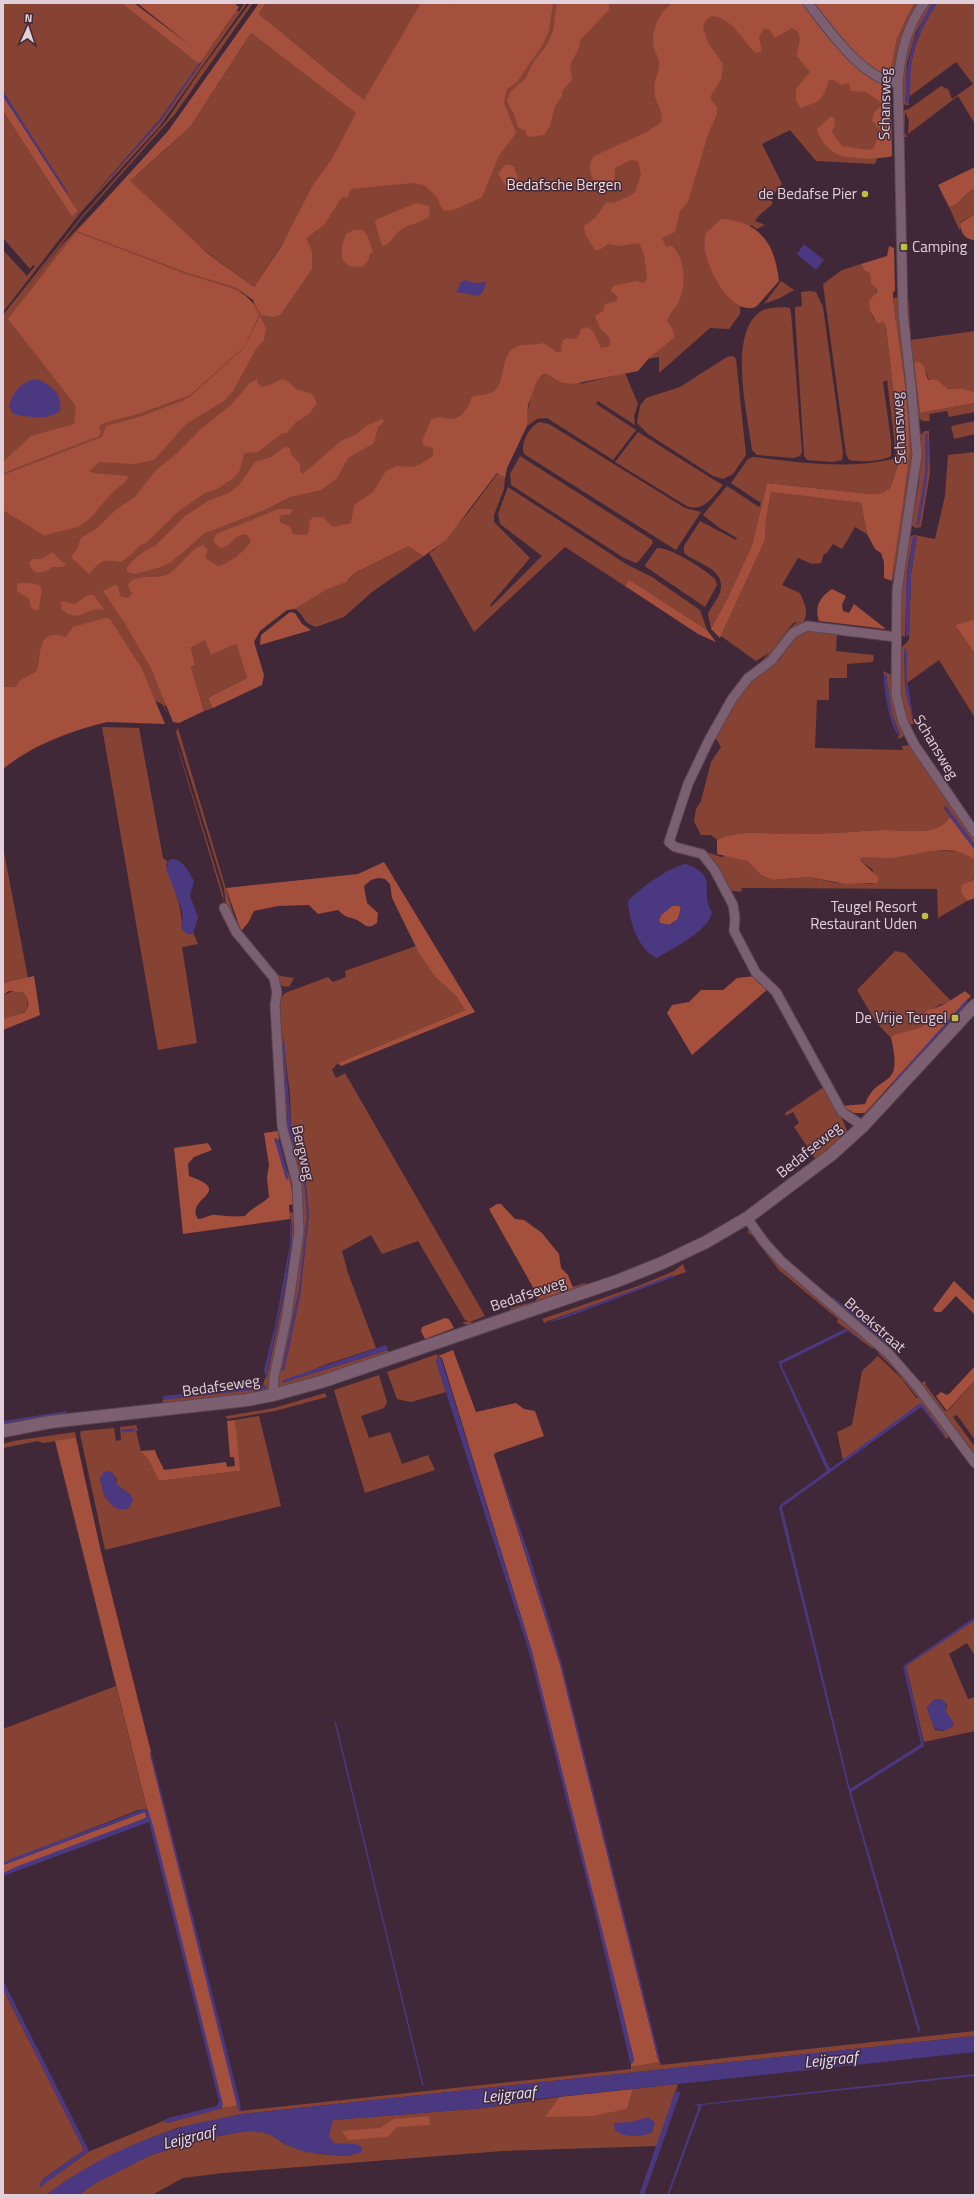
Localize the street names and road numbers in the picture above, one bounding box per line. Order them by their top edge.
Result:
street label: Schansweg [872,68,897,140]
street label: Schansweg [885,391,912,465]
street label: Schansweg [908,710,965,784]
street label: Bedafseweg [771,1116,847,1183]
street label: Bergweg [286,1123,321,1183]
street label: Bedafseweg [487,1270,569,1317]
street label: Broekstraat [840,1291,912,1358]
street label: Bedafseweg [181,1369,262,1402]

